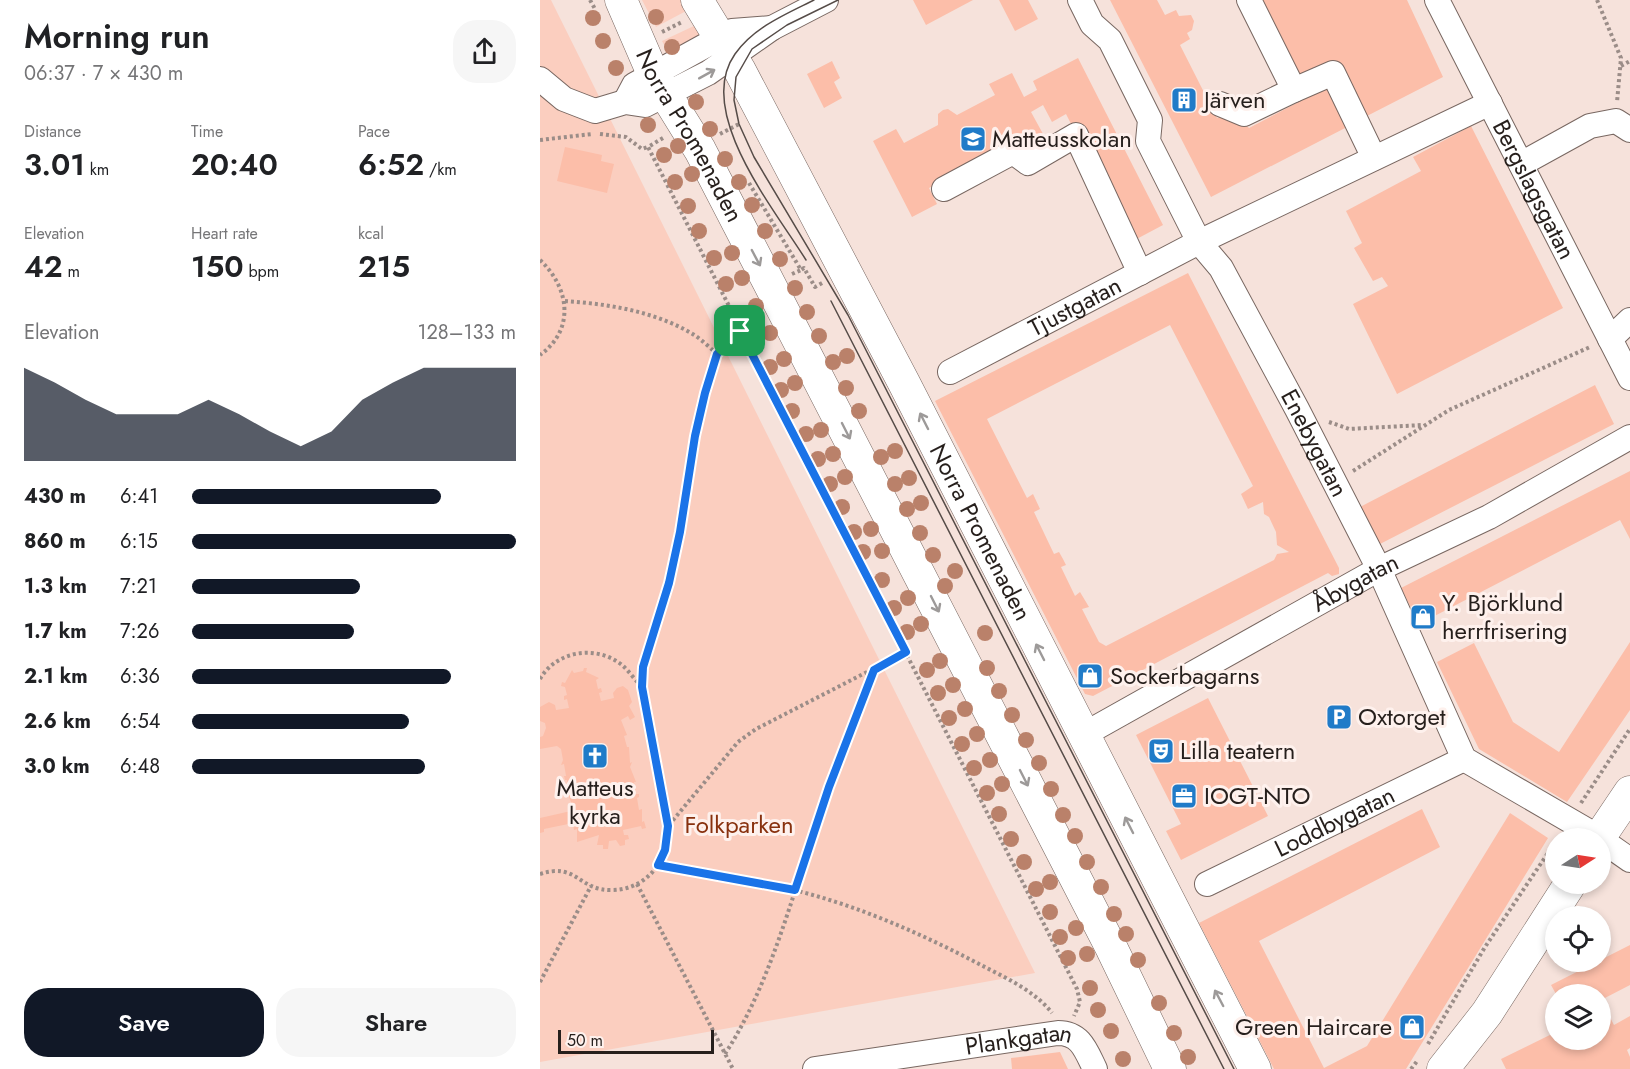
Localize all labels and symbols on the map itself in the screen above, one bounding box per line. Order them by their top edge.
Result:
street label: Norra Promenaden [627,43,752,228]
one-way arrow [697,68,715,79]
place label: Järven [1201,82,1266,117]
building icon: Järven [1169,85,1199,115]
street label: Bergslagsgatan [1484,114,1585,265]
place label: Matteusskolan [992,121,1132,156]
school or university icon: Matteusskolan [958,124,988,154]
one-way arrow [751,248,762,266]
street label: Tjustgatan [1022,268,1127,345]
pin [714,305,765,356]
street label: Enebygatan [1272,383,1357,503]
one-way arrow [918,413,929,431]
one-way arrow [840,422,852,440]
street label: Norra Promenaden [921,437,1041,626]
street label: Åbygatan [1305,544,1404,620]
place label: Y. Björklund herrfrisering [1442,585,1568,648]
one-way arrow [930,595,941,613]
shop icon: Y. Björklund herrfrisering [1408,602,1438,632]
one-way arrow [1034,643,1046,661]
place label: Sockerbagarns [1110,658,1259,693]
shop icon: Sockerbagarns [1075,661,1105,691]
place label: Oxtorget [1358,699,1446,734]
parking icon: Oxtorget [1324,702,1354,732]
place label: Lilla teatern [1180,733,1295,768]
theatre icon: Lilla teatern [1146,736,1176,766]
church icon: Matteus kyrka [580,741,610,771]
one-way arrow [1019,768,1030,786]
place label: Matteus kyrka [556,770,634,833]
street label: Loddbygatan [1268,777,1401,866]
place label: IOGT-NTO [1204,778,1310,813]
office icon: IOGT-NTO [1169,781,1199,811]
park label: Folkparken [684,807,794,842]
one-way arrow [1123,817,1134,835]
north arrow [1545,828,1611,894]
one-way arrow [1212,990,1224,1008]
place label: Green Haircare [1235,1009,1392,1044]
shop icon: Green Haircare [1397,1012,1427,1042]
street label: Plankgatan [963,1015,1076,1064]
scale bar [558,1027,714,1054]

